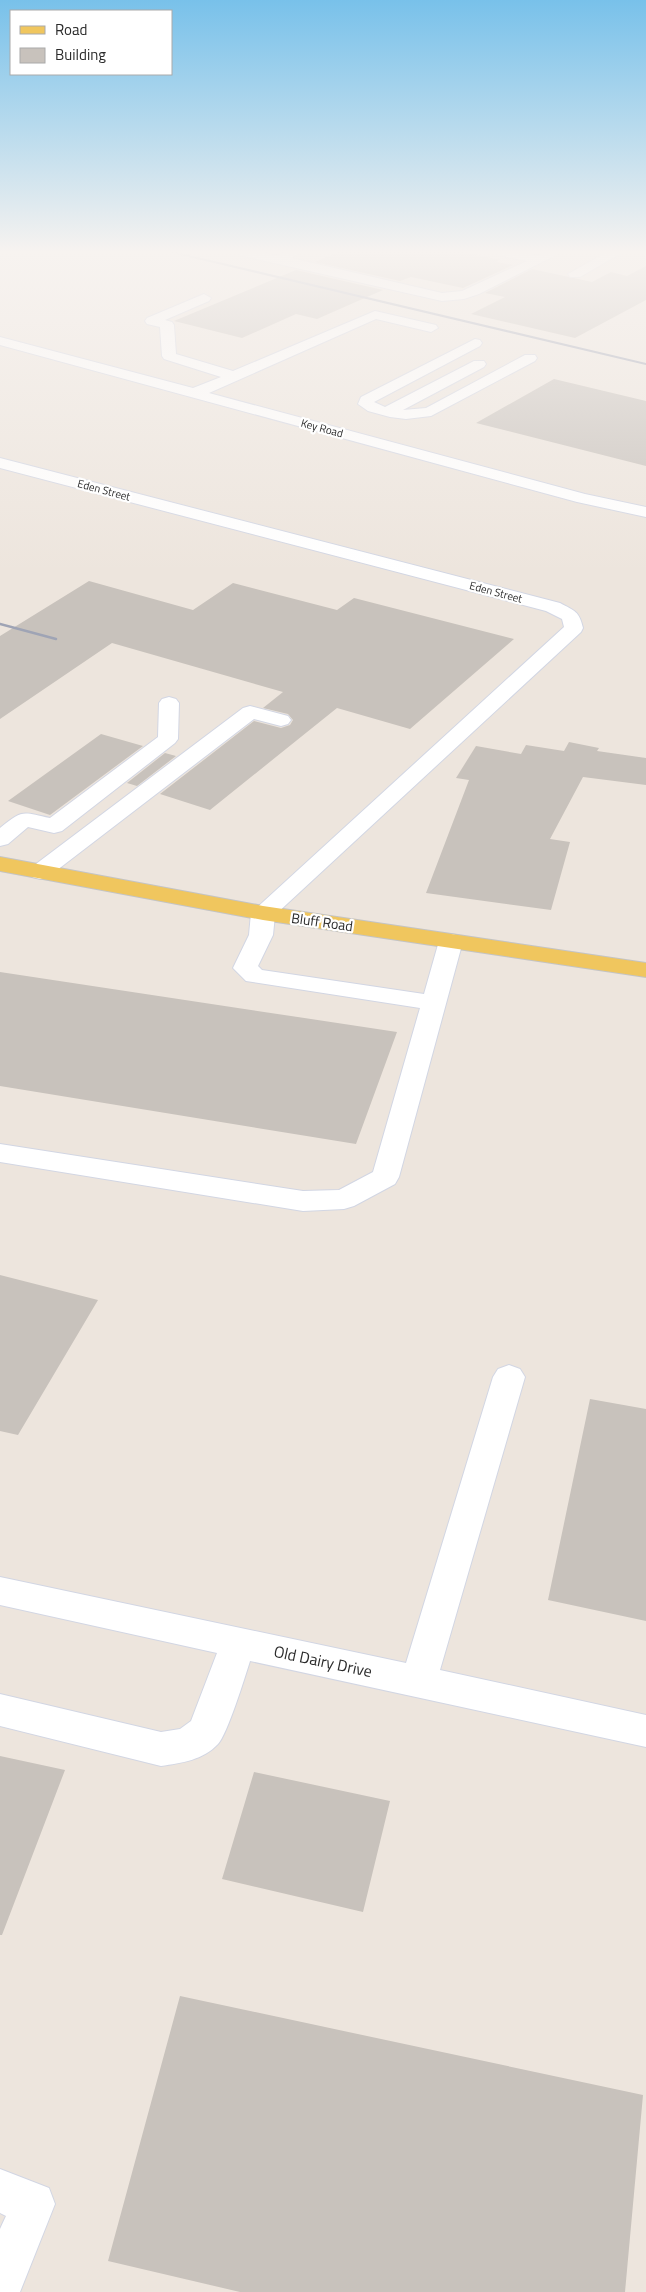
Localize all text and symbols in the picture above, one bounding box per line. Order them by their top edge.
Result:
legend [10,10,172,75]
text: Road [55,18,87,41]
text: Building [55,43,106,66]
street label: Key Road [299,415,345,441]
street label: Eden Street [76,475,132,505]
street label: Eden Street [468,577,524,607]
street label: Bluff Road [290,907,354,936]
street label: Old Dairy Drive [272,1639,374,1683]

